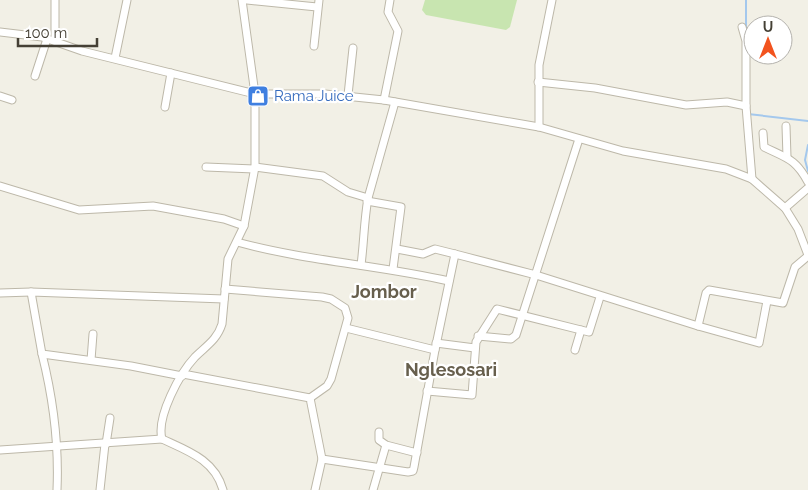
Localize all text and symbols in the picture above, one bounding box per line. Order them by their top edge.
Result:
scale bar [18,15,96,47]
north arrow [743,15,793,65]
text: U [763,19,773,35]
text: 100 m [25,24,67,42]
shop icon: Rama Juice [246,84,270,108]
place label: Rama Juice [274,87,354,105]
district label: Jombor [351,281,417,302]
district label: Nglesosari [405,359,497,380]

